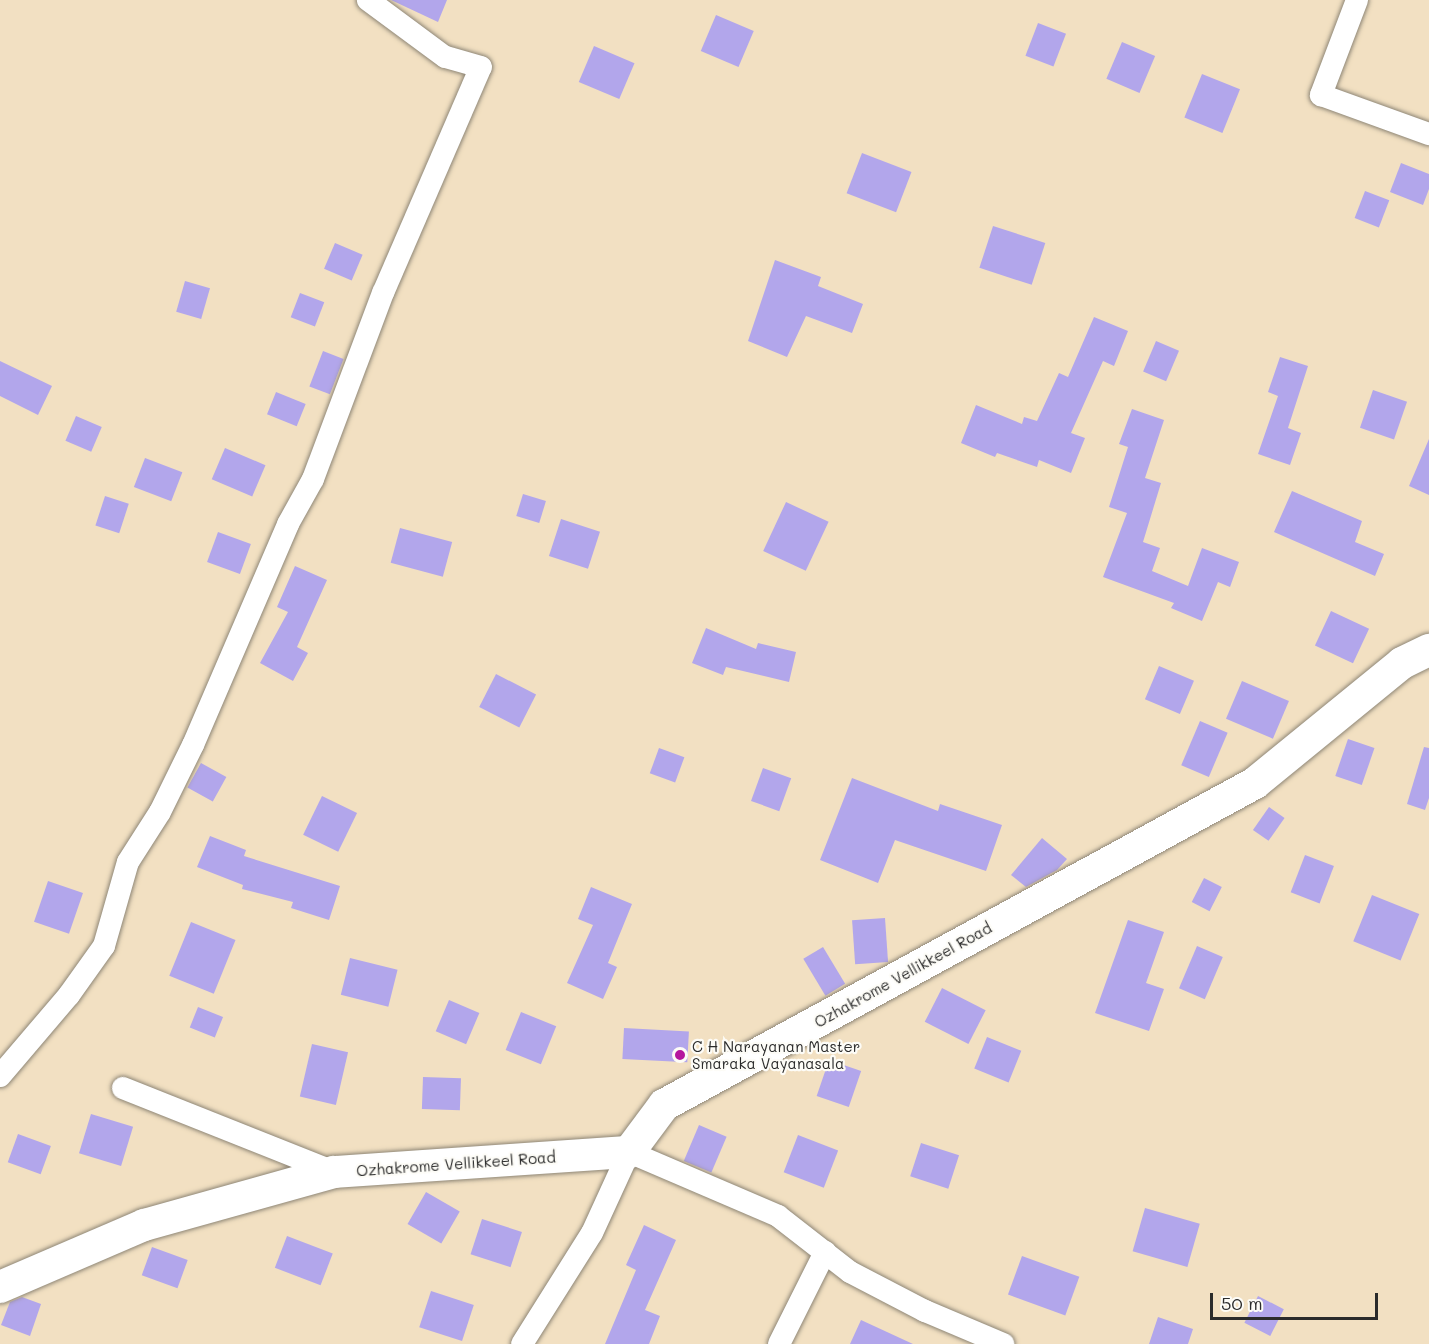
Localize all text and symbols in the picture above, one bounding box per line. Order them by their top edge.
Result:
street label: Ozhakrome Vellikkeel Road [811,919,995,1031]
place label: C H Narayanan Master Smaraka Vayanasala [692,1037,860,1072]
marker: C H Narayanan Master Smaraka Vayanasala [673,1048,687,1062]
street label: Ozhakrome Vellikkeel Road [356,1148,556,1180]
scale bar [1213,1281,1381,1319]
text: 50 m [1221,1291,1263,1315]

